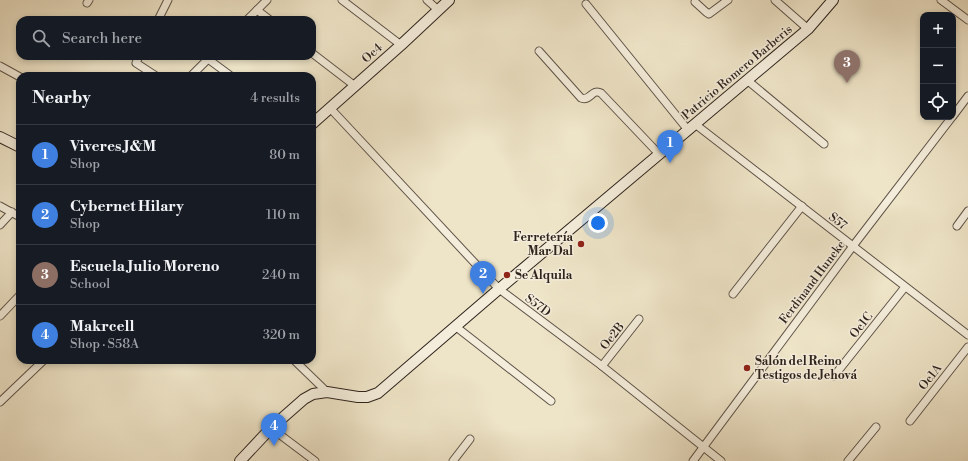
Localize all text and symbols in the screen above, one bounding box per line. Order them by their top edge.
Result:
map controls [920,12,956,120]
button: + [920,12,956,48]
search box [16,16,316,60]
street label: Patricio Romero Barberis [679,22,796,123]
icon: search [30,27,52,49]
text: Search here [62,29,142,48]
street label: Oe4 [359,40,386,67]
button: − [920,48,956,84]
pin: 3 [834,50,860,83]
button: locate [920,84,956,120]
text: Nearby [32,87,91,109]
text: 4 results [250,90,300,106]
pin: 1 [657,130,683,163]
text: Viveres J&M [70,137,156,156]
text: 1 [42,147,48,163]
text: 80 m [269,147,300,163]
text: Shop [70,156,100,172]
text: Cybernet Hilary [70,197,184,216]
text: 2 [41,207,49,223]
text: 110 m [266,207,300,223]
street label: S57 [826,210,850,233]
your location [588,213,608,233]
text: Shop [70,216,100,232]
place label: Ferretería Mar Dal [513,230,574,259]
street label: Ferdinand Huneke [776,238,849,327]
marker: Ferretería Mar Dal [576,239,586,249]
text: Escuela Julio Moreno [70,257,220,276]
pin: 2 [470,261,496,294]
text: 3 [41,267,49,283]
text: 240 m [262,267,300,283]
place label: Se Alquila [515,268,573,283]
marker: Se Alquila [502,270,512,280]
text: School [70,276,110,292]
street label: S57D [522,291,554,320]
street label: Oe1C [847,309,876,341]
text: Makrcell [70,317,135,336]
street label: Oe2B [597,320,628,353]
text: 4 [41,327,49,343]
text: 320 m [263,327,300,343]
text: Shop · S58A [70,336,139,352]
place label: Salón del Reino Testigos de Jehová [755,354,857,383]
street label: Oe1A [916,361,946,393]
marker: Salón del Reino Testigos de Jehová [742,363,752,373]
pin: 4 [261,413,287,446]

